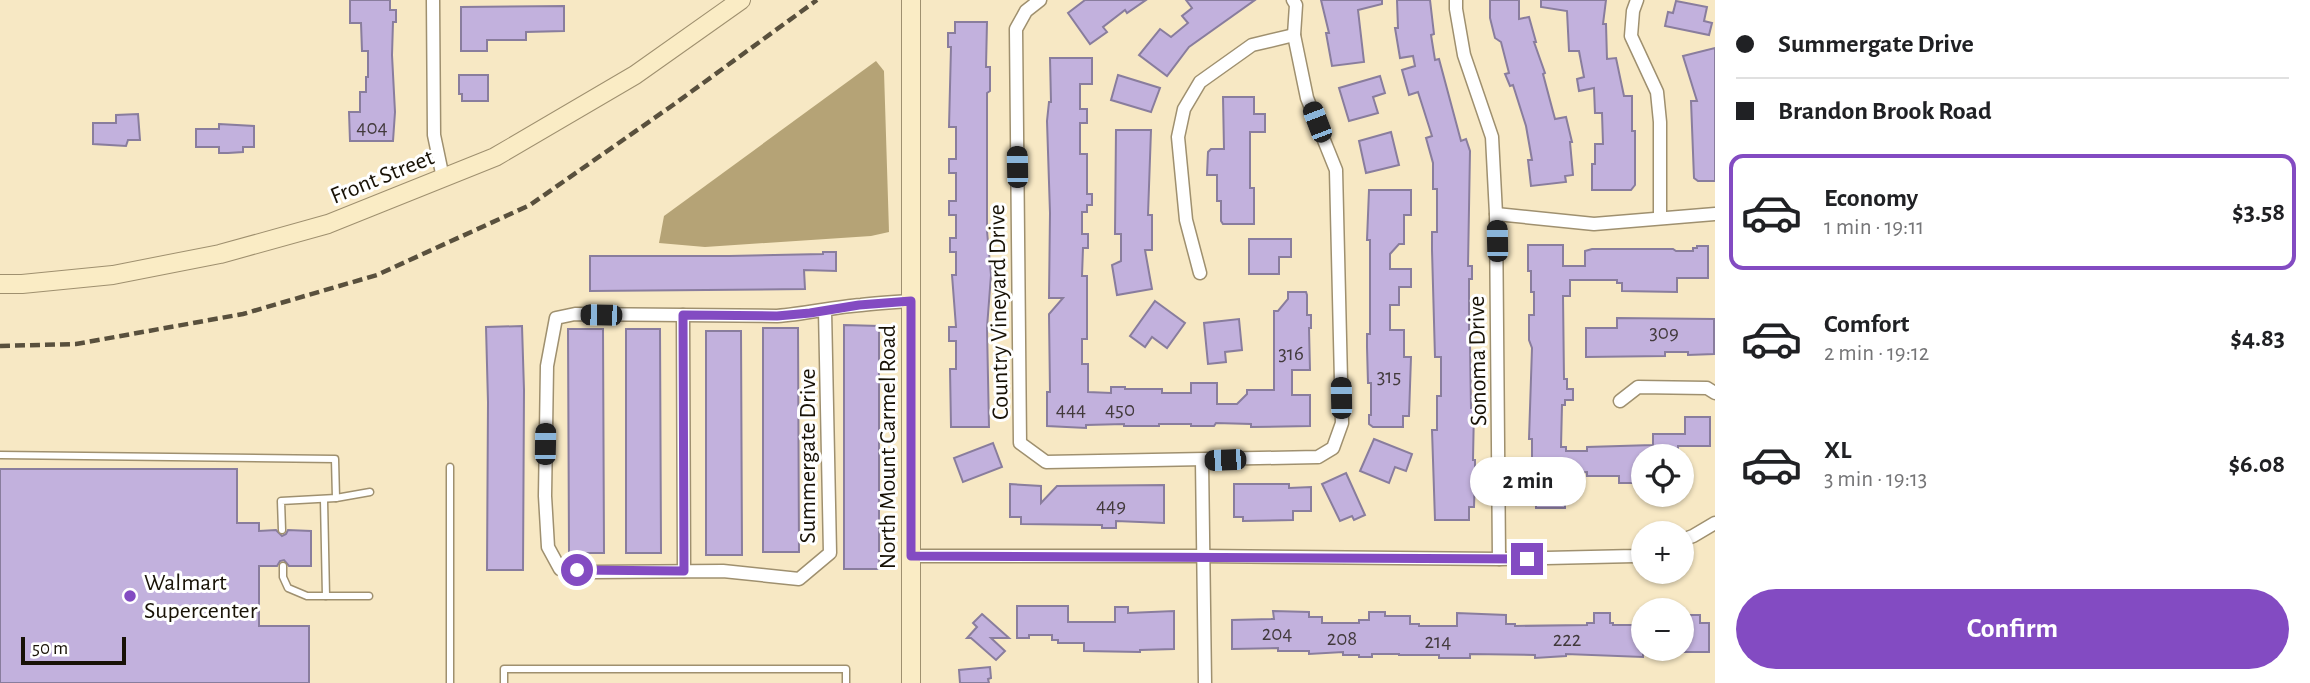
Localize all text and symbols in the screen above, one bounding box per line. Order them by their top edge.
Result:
text: Summergate Drive [1778,31,1974,57]
text: Brandon Brook Road [1778,98,1992,124]
car [1300,99,1335,145]
house number: 404 [356,117,388,138]
street label: Front Street [327,145,438,209]
car [1007,146,1028,188]
icon: car [1740,181,1803,244]
text: Economy [1824,185,1918,211]
text: $3.58 [2232,199,2285,225]
street label: Country Vineyard Drive [985,204,1013,420]
text: 1 min · 19:11 [1824,216,1924,239]
car [1487,220,1508,262]
street label: Sonoma Drive [1465,296,1491,426]
car [580,304,623,326]
icon: car [1740,307,1803,370]
text: Comfort [1824,311,1909,337]
house number: 309 [1649,322,1679,343]
street label: North Mount Carmel Road [876,325,900,569]
text: $4.83 [2230,325,2285,351]
text: 2 min · 19:12 [1824,342,1929,365]
house number: 316 [1278,343,1304,364]
house number: 315 [1377,366,1401,387]
street label: Summergate Drive [796,368,820,544]
car [1331,377,1352,419]
house number: 444 [1056,399,1086,420]
house number: 450 [1105,399,1135,420]
car [535,423,556,465]
icon: car [1740,433,1803,496]
text: XL [1824,437,1851,463]
map controls [1631,444,1694,661]
button: locate [1631,444,1694,507]
car [1204,449,1247,471]
text: $6.08 [2228,451,2285,477]
callout: 2 min [1469,458,1585,506]
text: 3 min · 19:13 [1824,468,1927,491]
text: 2 min [1502,470,1554,493]
house number: 449 [1096,495,1126,516]
button: + [1631,521,1694,584]
route end [1511,543,1543,575]
route start [561,554,593,586]
place label: Walmart Supercenter [144,571,258,623]
marker: Walmart Supercenter [122,588,138,604]
button: Confirm [1736,589,2289,669]
button: − [1631,598,1694,661]
house number: 204 [1262,623,1292,644]
house number: 208 [1327,628,1357,649]
house number: 222 [1553,629,1581,650]
house number: 214 [1425,631,1451,652]
scale bar [21,634,126,666]
text: 50 m [32,639,68,658]

